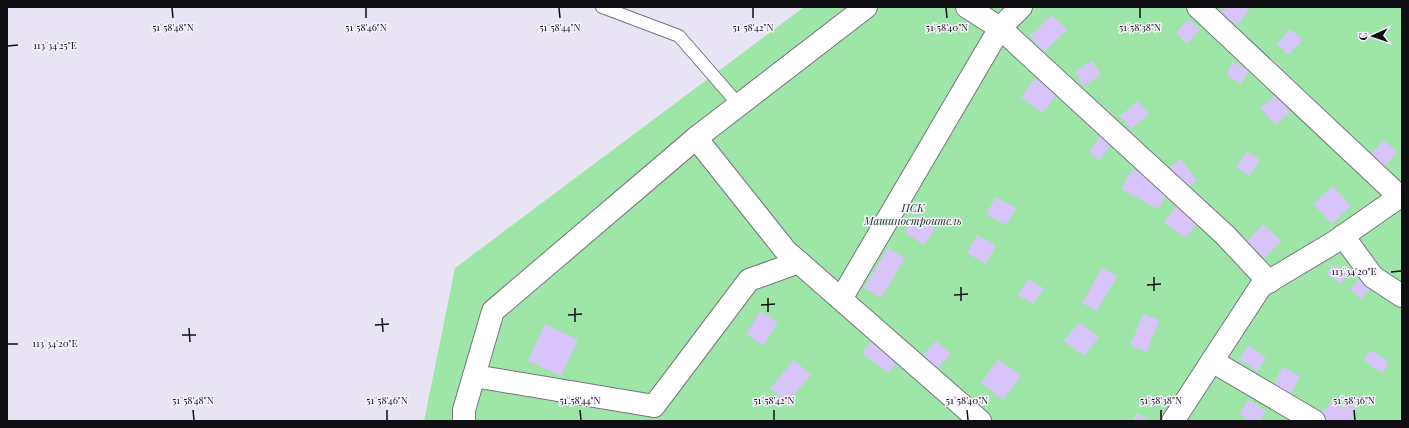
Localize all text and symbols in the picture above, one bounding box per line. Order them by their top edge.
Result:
north arrow [1353,16,1393,56]
text: 51°58'48"N [152,20,194,34]
text: 51°58'46"N [345,20,387,34]
text: 51°58'44"N [539,20,581,34]
text: 51°58'42"N [732,20,774,34]
text: 51°58'40"N [926,20,968,34]
text: 51°58'38"N [1119,20,1161,34]
text: С [1355,32,1370,41]
text: 113°34'25"E [33,38,77,52]
park label: ПСК Машиностроитель [863,200,962,228]
text: 113°34'20"E [1331,264,1377,278]
text: 113°34'20"E [32,336,78,350]
text: 51°58'48"N [172,393,214,407]
text: 51°58'46"N [366,393,408,407]
text: 51°58'44"N [559,393,601,407]
text: 51°58'42"N [753,393,795,407]
text: 51°58'40"N [946,393,988,407]
text: 51°58'38"N [1140,393,1182,407]
text: 51°58'36"N [1333,393,1375,407]

